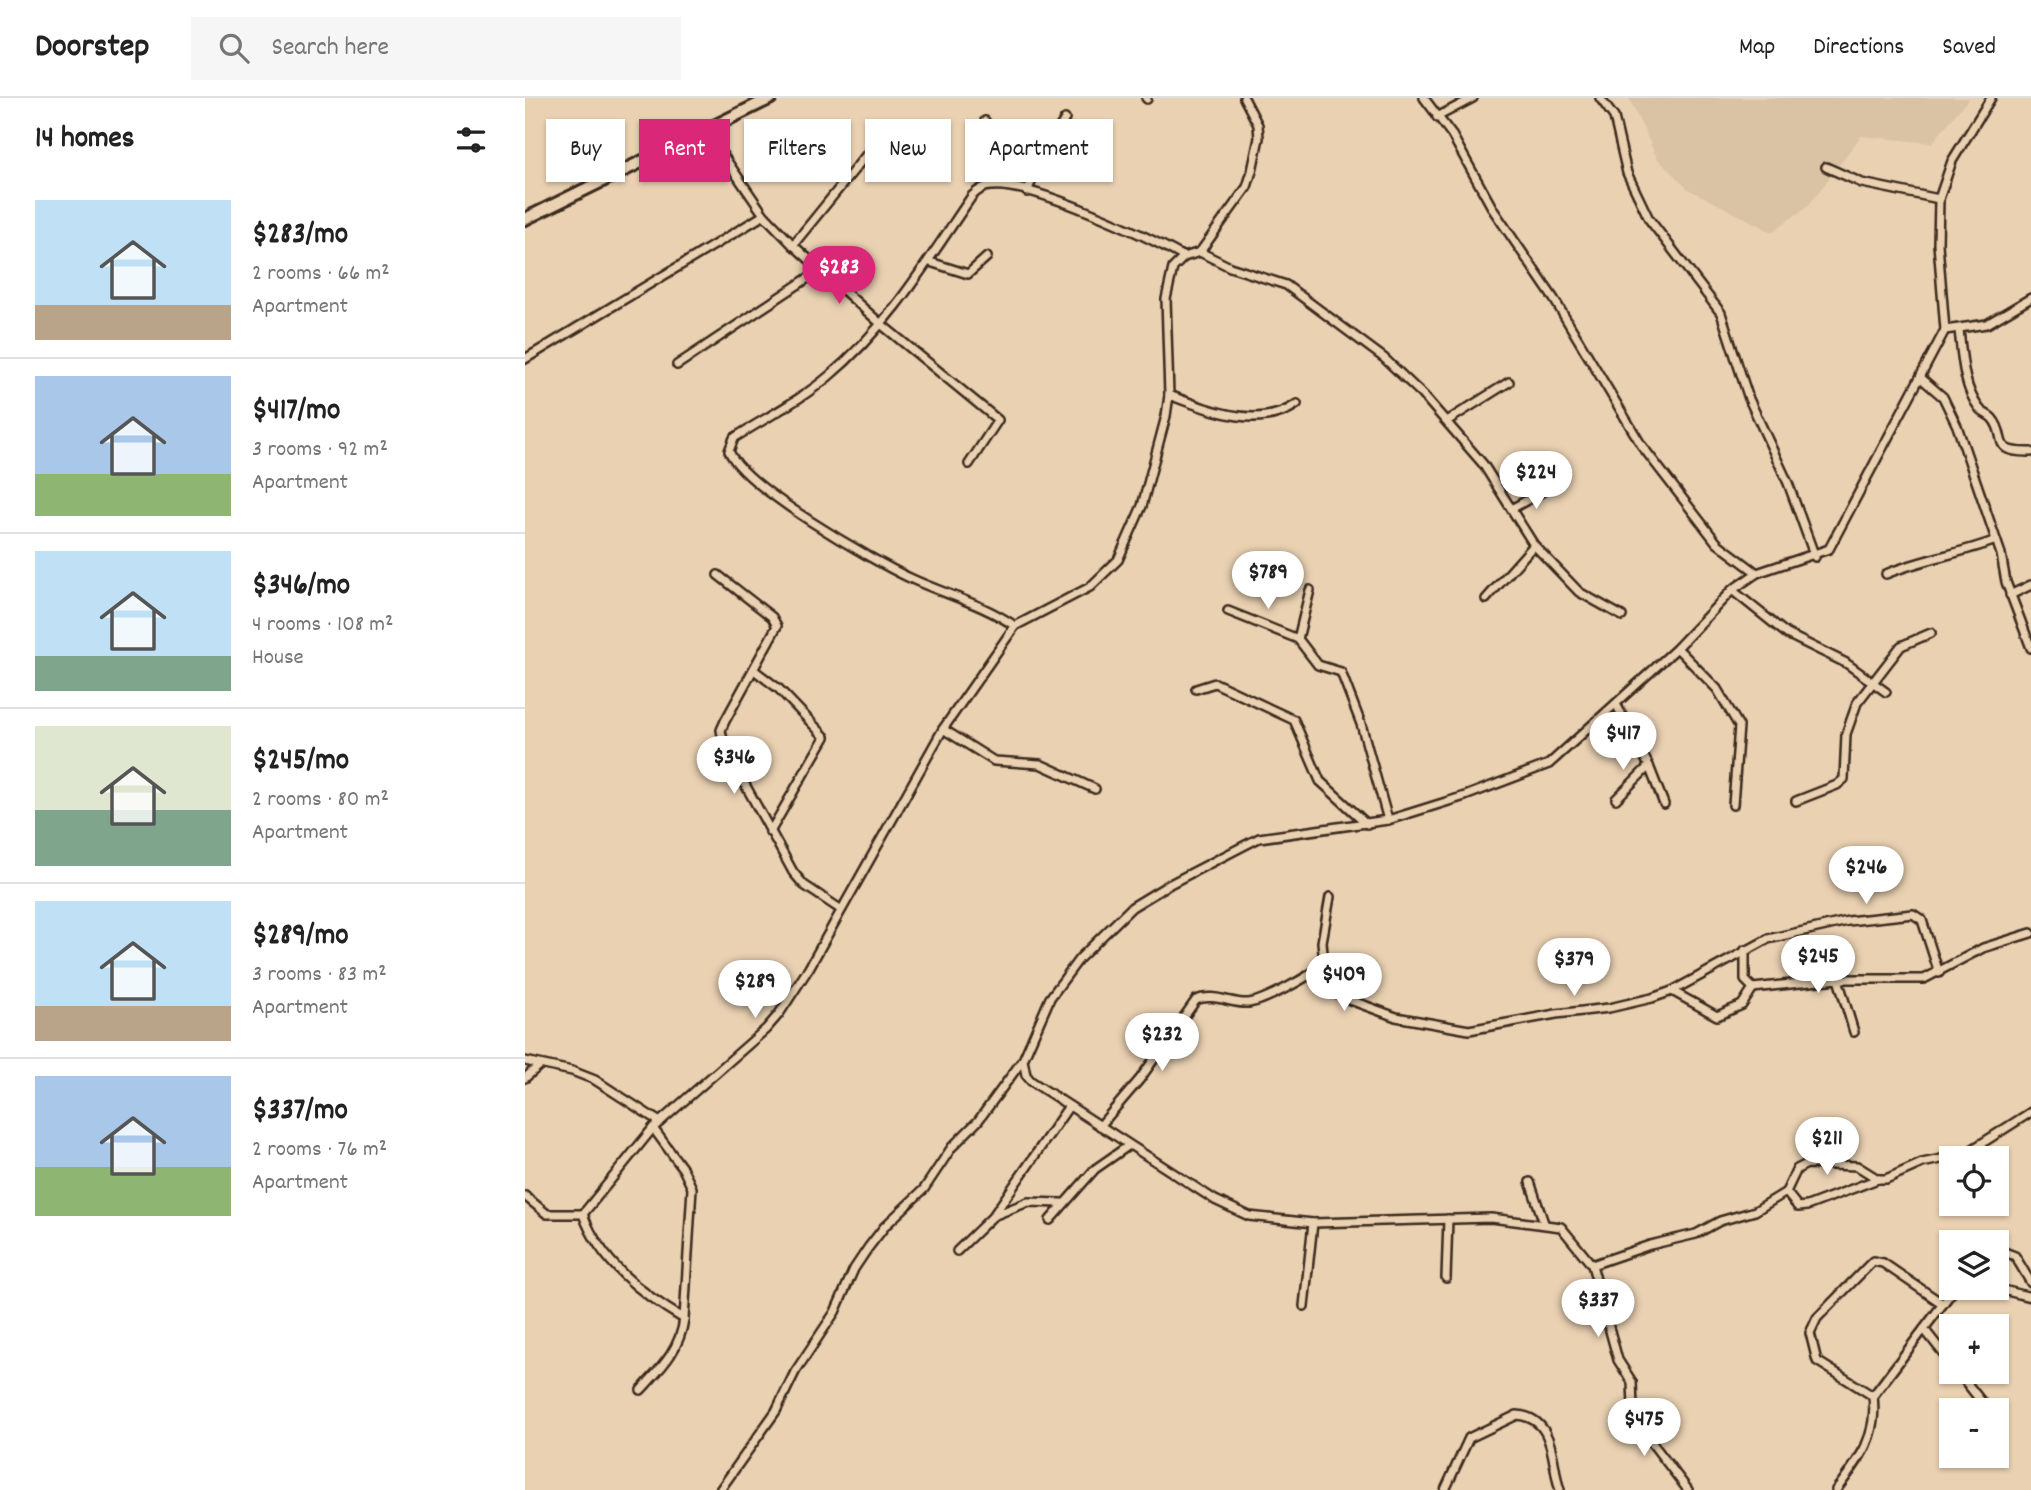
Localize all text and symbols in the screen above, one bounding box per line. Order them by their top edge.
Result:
search box [191,17,681,80]
text: Doorstep [35,25,149,72]
icon: search [215,29,253,67]
text: Search here [271,30,389,67]
text: Map [1739,31,1775,65]
text: Directions [1813,31,1904,65]
text: Saved [1942,31,1996,65]
text: 14 homes [35,119,134,162]
chip: Buy [546,119,625,182]
chip: Rent [639,119,730,182]
chip: Filters [744,119,851,182]
chip: New [865,119,951,182]
chip: Apartment [965,119,1113,182]
icon: filters [452,121,490,159]
text: $283/mo [252,215,348,258]
icon: home [91,228,175,312]
pin: $283 [798,246,880,306]
text: $283 [818,252,860,285]
text: 2 rooms · 66 m² [252,258,390,291]
text: Apartment [252,291,348,324]
text: $417/mo [252,391,340,434]
icon: home [91,404,175,488]
text: 3 rooms · 92 m² [252,434,388,467]
pin: $224 [1495,452,1577,511]
text: $224 [1515,457,1557,490]
text: Apartment [252,467,348,500]
pin: $789 [1227,552,1309,611]
text: $789 [1248,557,1288,590]
text: $346/mo [252,566,350,609]
icon: home [91,579,175,663]
text: 4 rooms · 108 m² [252,609,393,642]
text: House [252,642,304,675]
pin: $417 [1582,712,1664,772]
text: $417 [1605,718,1641,751]
pin: $346 [693,736,775,796]
text: $245/mo [252,741,349,784]
text: $346 [713,742,755,775]
icon: home [91,754,175,838]
text: 2 rooms · 80 m² [252,784,389,817]
text: Apartment [252,817,348,850]
pin: $246 [1825,846,1907,906]
text: $246 [1845,852,1887,885]
text: $289/mo [252,916,349,959]
icon: home [91,929,175,1013]
pin: $245 [1777,936,1859,995]
pin: $379 [1533,939,1615,998]
text: $245 [1797,941,1839,974]
text: $379 [1553,944,1595,977]
pin: $409 [1303,954,1385,1013]
text: 3 rooms · 83 m² [252,959,387,992]
text: $409 [1322,959,1366,992]
pin: $289 [714,960,796,1020]
text: $289 [734,966,776,999]
text: Apartment [252,992,348,1025]
pin: $232 [1121,1014,1203,1073]
text: $232 [1141,1019,1183,1052]
text: $337/mo [252,1091,348,1134]
icon: home [91,1104,175,1188]
pin: $211 [1786,1118,1868,1177]
text: $211 [1811,1123,1843,1156]
text: 2 rooms · 76 m² [252,1134,387,1167]
map controls [1939,1146,2009,1468]
button: locate [1939,1146,2009,1216]
text: Apartment [252,1167,348,1200]
button: layers [1939,1230,2009,1300]
pin: $337 [1557,1280,1639,1339]
text: $337 [1578,1285,1618,1318]
button: + [1939,1314,2009,1384]
pin: $475 [1603,1398,1685,1458]
button: − [1939,1398,2009,1468]
text: $475 [1624,1404,1664,1437]

